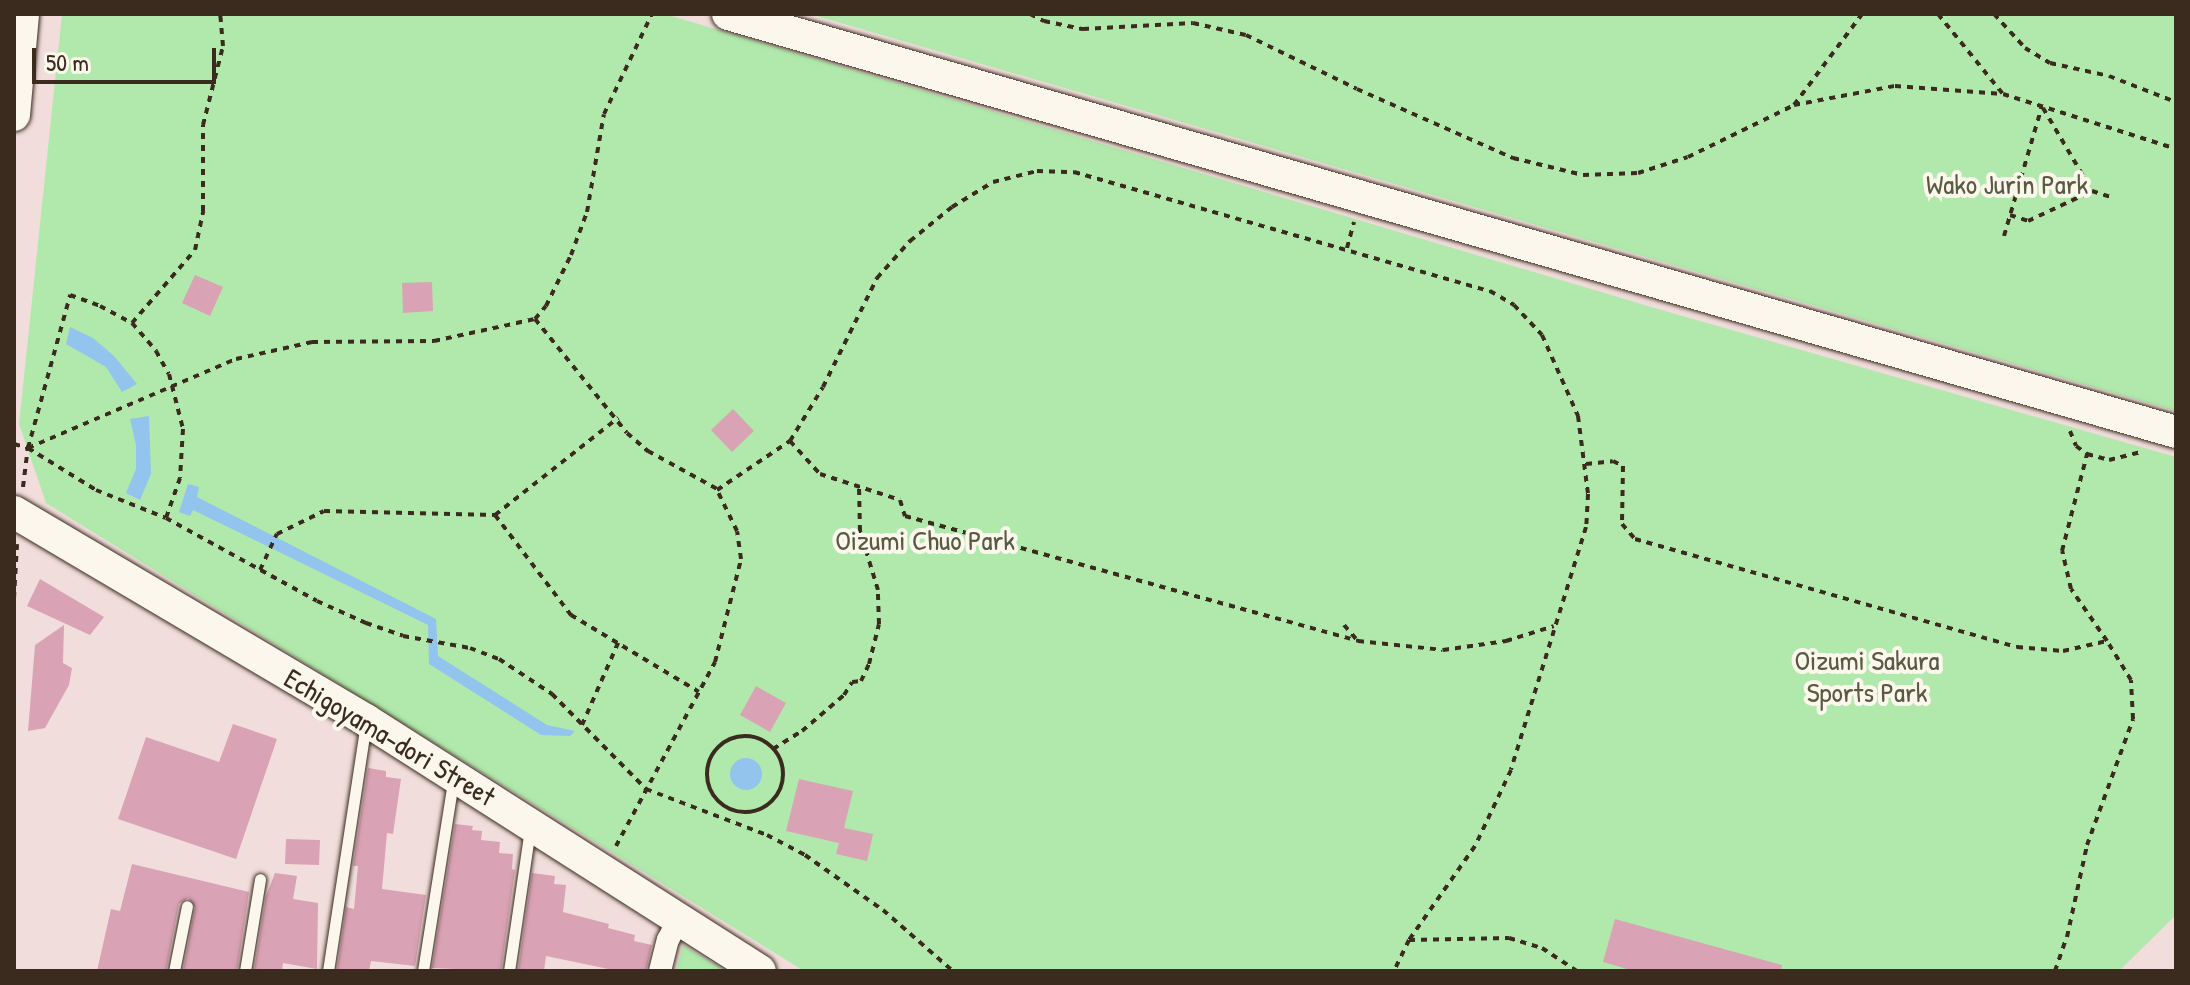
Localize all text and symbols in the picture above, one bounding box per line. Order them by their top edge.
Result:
scale bar [36,32,220,82]
text: 50 m [46,46,89,78]
park label: Wako Jurin Park [1926,167,2088,201]
park label: Oizumi Chuo Park [835,523,1015,557]
park label: Oizumi Sakura Sports Park [1794,643,1940,709]
street label: Echigoyama-dori Street [278,661,502,813]

